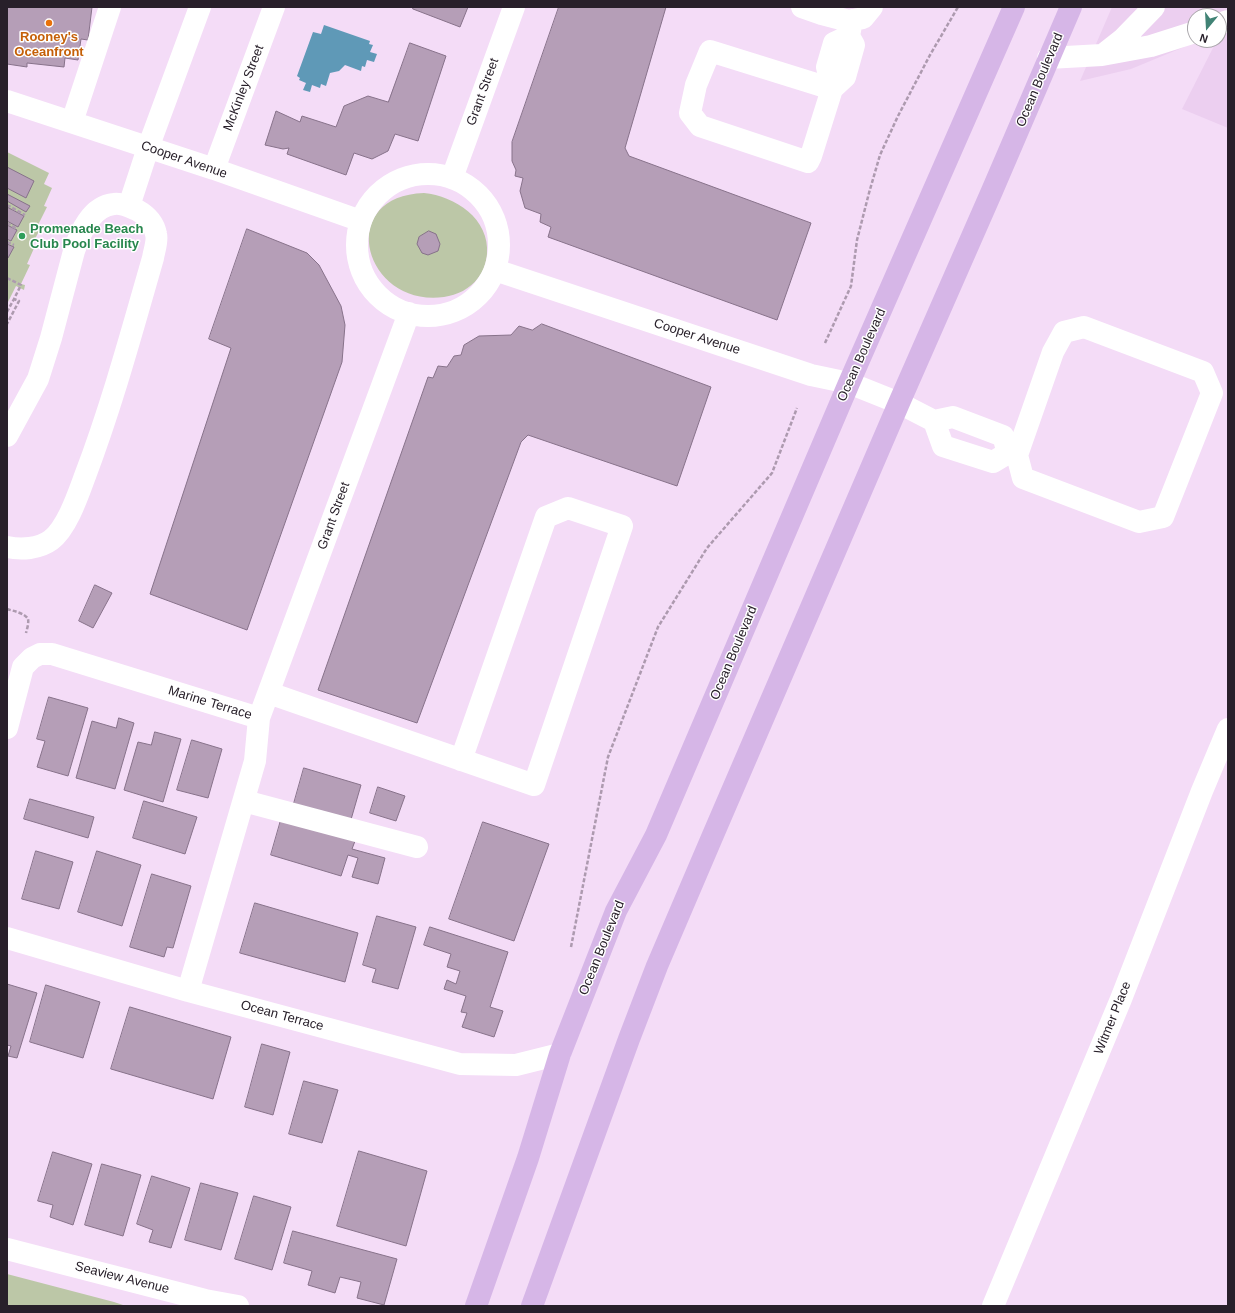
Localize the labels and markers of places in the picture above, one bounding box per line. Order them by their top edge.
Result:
marker: Rooney's Oceanfront [44,18,54,28]
place label: Rooney's Oceanfront [14,29,84,60]
place label: Promenade Beach Club Pool Facility [30,221,143,252]
marker: Promenade Beach Club Pool Facility [17,231,27,241]

